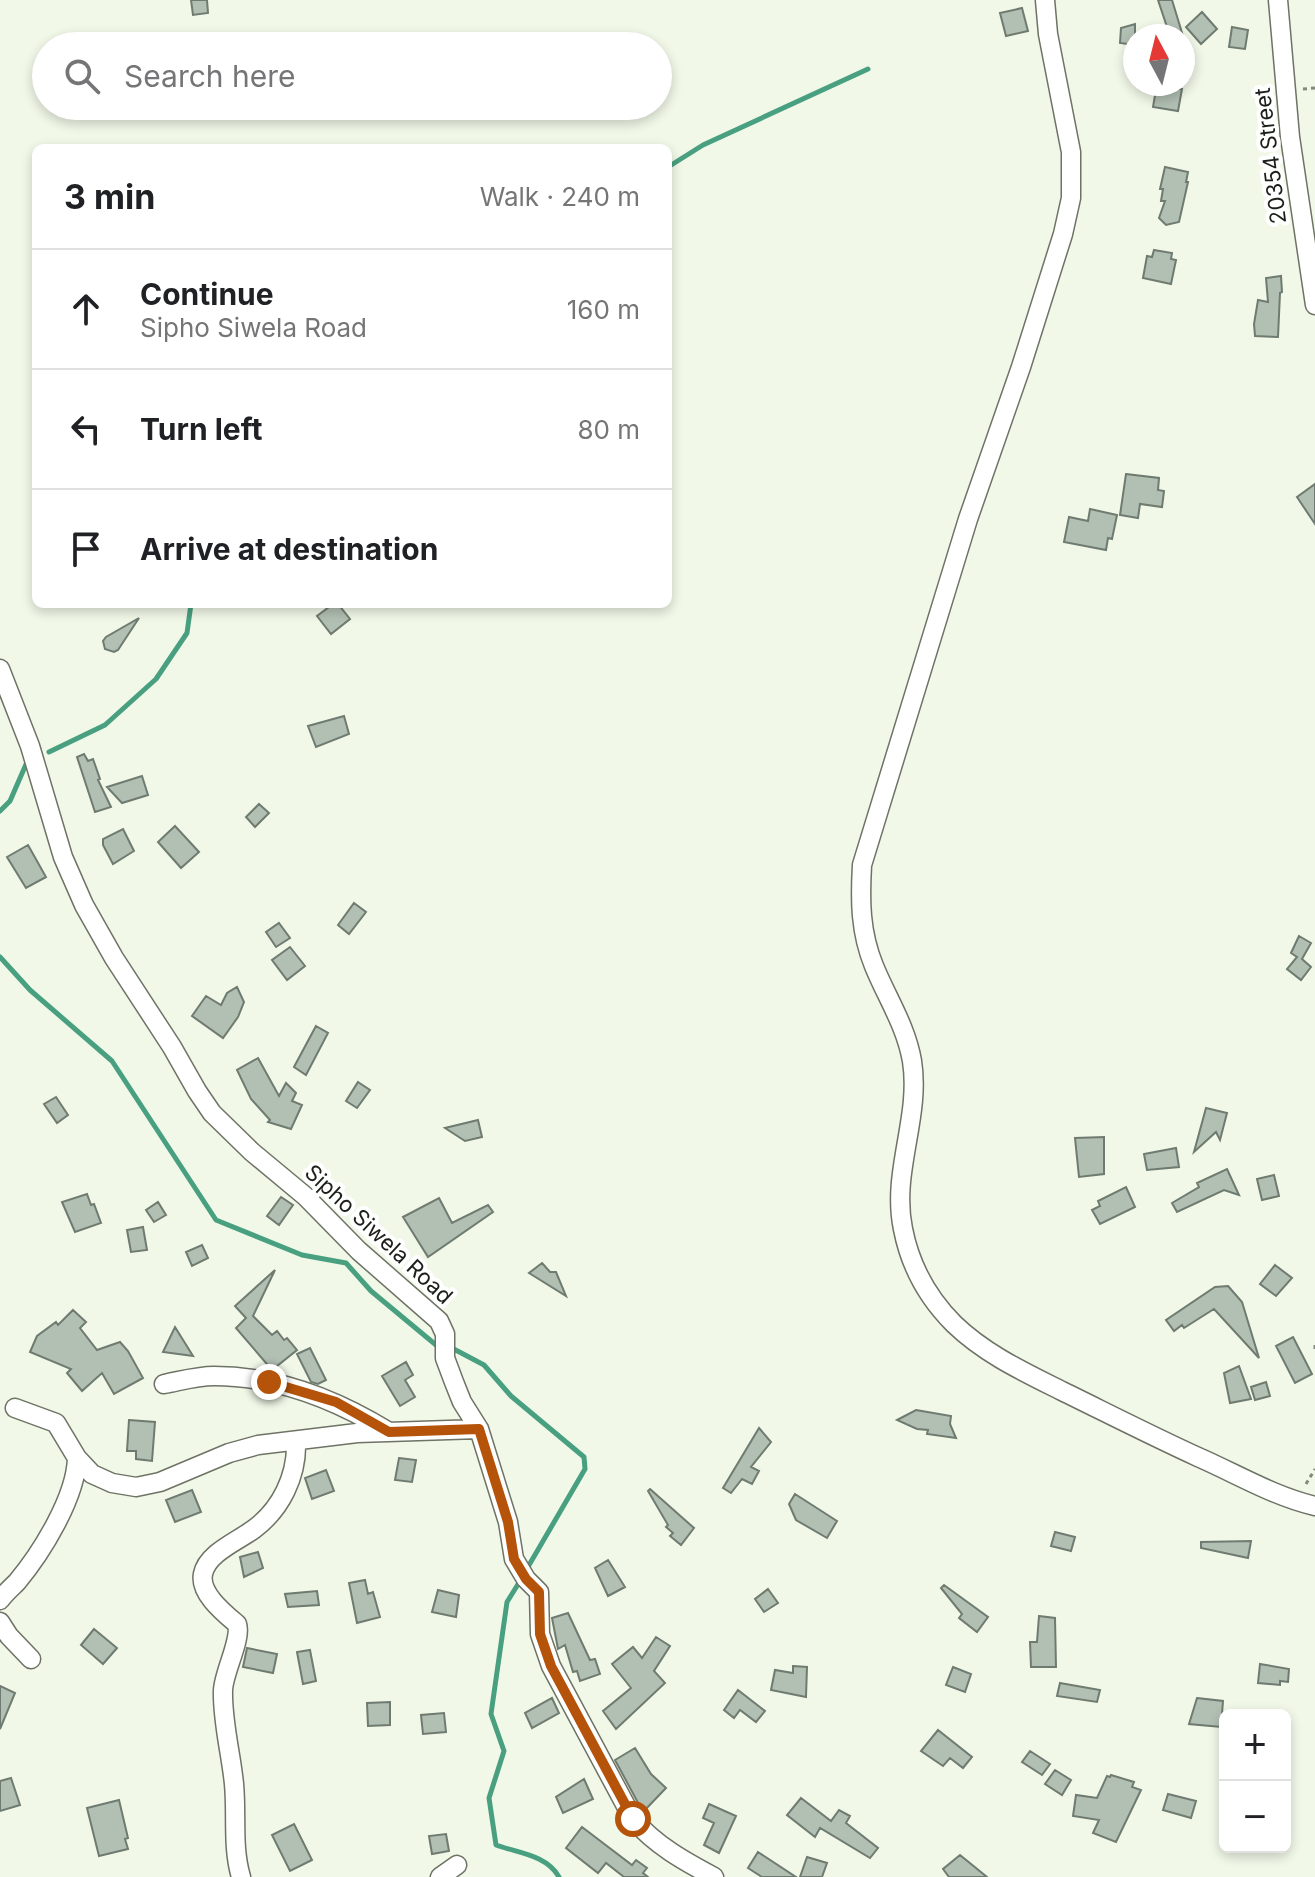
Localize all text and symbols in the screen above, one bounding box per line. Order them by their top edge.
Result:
north arrow [1123,24,1195,96]
search box [32,32,672,120]
icon: search [60,54,104,98]
text: Search here [124,58,296,94]
street label: 20354 Street [1249,87,1291,225]
text: 3 min [64,176,155,217]
text: Walk · 240 m [480,181,640,212]
text: Continue [140,276,274,312]
icon: ahead [64,287,108,331]
text: 160 m [567,294,640,325]
text: Sipho Siwela Road [140,312,367,343]
icon: left [64,407,108,451]
text: Turn left [140,411,262,447]
text: 80 m [577,414,640,445]
icon: arrive [64,527,108,571]
text: Arrive at destination [140,531,438,567]
street label: Sipho Siwela Road [300,1159,458,1309]
route end [251,1364,287,1400]
map controls [1219,1709,1291,1853]
button: + [1219,1709,1291,1781]
button: − [1219,1781,1291,1853]
route start [615,1801,651,1837]

